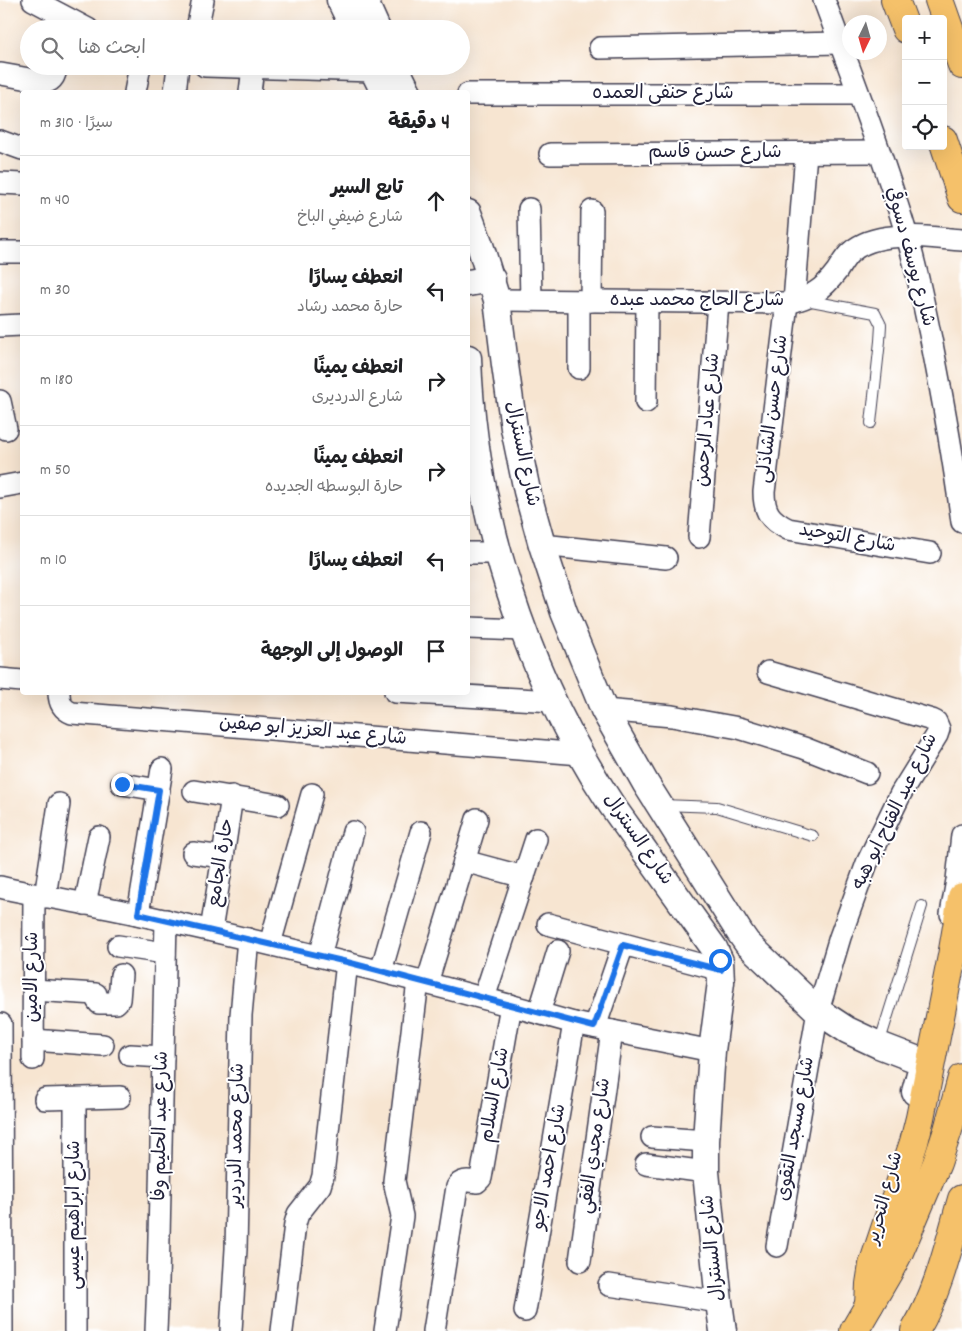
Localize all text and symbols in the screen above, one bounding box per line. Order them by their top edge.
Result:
north arrow [842,15,887,60]
map controls [902,15,947,150]
button: + [902,15,947,60]
search box [20,20,470,75]
icon: search [38,34,66,62]
text: ابحث هنا [78,36,146,63]
button: − [902,60,947,105]
street label: شارع حنفى العمده [592,81,734,108]
button: locate [902,105,947,150]
text: 4 دقيقة [388,109,450,139]
text: سيرًا · 310 m [40,112,113,135]
street label: شارع حسن قاسم [648,140,782,167]
text: تابع السير [331,176,403,203]
street label: شارع يوسف دسوقي [877,184,943,330]
icon: ahead [422,187,450,215]
text: 40 m [40,189,70,212]
text: شارع ضيفي الباخ [297,206,403,229]
text: انعطف يسارًا [309,266,403,293]
icon: left [422,277,450,305]
text: 30 m [40,279,71,302]
street label: شارع الحاج محمد عبده [610,288,784,315]
text: حارة محمد رشاد [297,296,403,319]
street label: شارع حسن الشاذلى [751,333,797,485]
street label: شارع عباد الرحمن [690,352,728,488]
text: انعطف يمينًا [314,356,403,383]
icon: right [422,367,450,395]
text: 180 m [40,369,73,392]
text: شارع الدرديرى [312,386,403,409]
street label: شارع السنترال [497,399,545,509]
text: انعطف يمينًا [314,446,403,473]
icon: right [422,457,450,485]
text: 50 m [40,459,71,482]
text: حارة البوسطه الجديده [265,476,403,499]
street label: شارع التوحيد [796,517,898,561]
icon: left [422,547,450,575]
text: 10 m [40,549,67,572]
text: انعطف يسارًا [309,549,403,576]
icon: arrive [422,637,450,665]
text: الوصول إلى الوجهة [261,639,403,666]
street label: شارع عبد العزيز ابو صفين [218,710,408,754]
street label: شارع عبد الفتاح ابو هبه [846,729,946,895]
route end [111,773,134,796]
street label: شارع السنترال [595,788,679,892]
street label: حارة الجامع [202,817,242,909]
street label: شارع الامين [20,932,47,1022]
route start [709,949,732,972]
street label: شارع السلام [474,1045,518,1145]
street label: شارع عبد الحليم وفا [147,1051,177,1201]
street label: شارع مسجد التقوى [771,1055,823,1203]
street label: شارع محمد الدردير [223,1063,253,1209]
street label: شارع مجدي الفقي [573,1076,619,1216]
street label: شارع احمد الاجو [525,1102,574,1233]
street label: شارع ابراهيم عيسى [62,1140,89,1290]
street label: شارع التحرير [860,1149,911,1249]
street label: شارع السنترال [695,1193,733,1303]

